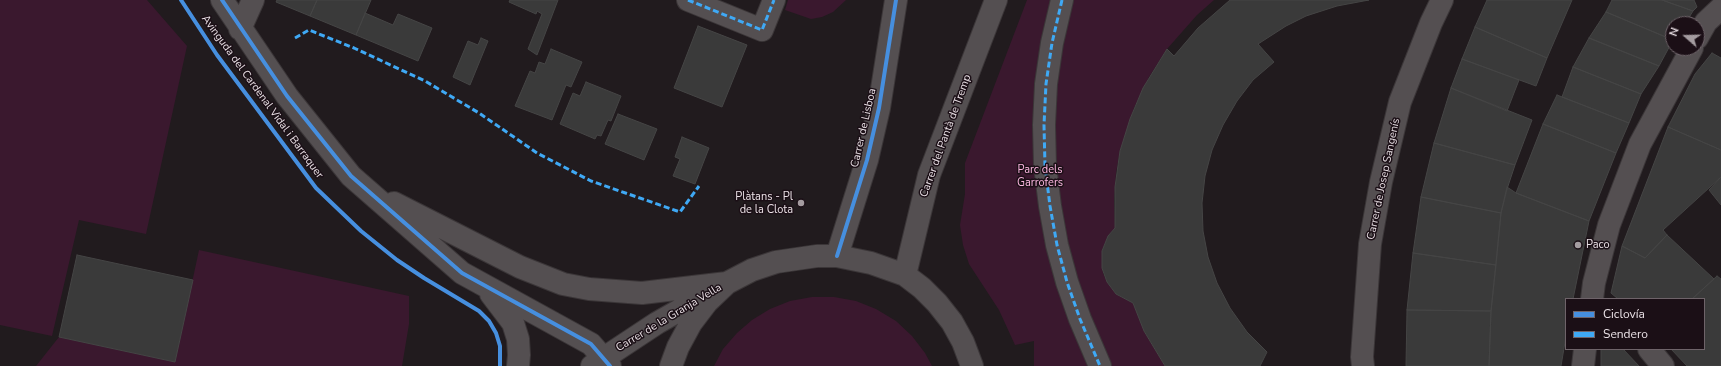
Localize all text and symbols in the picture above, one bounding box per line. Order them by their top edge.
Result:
street label: Avinguda del Cardenal Vidal i Barraquer [198,13,326,181]
north arrow [1665,16,1705,56]
text: N [1666,26,1683,39]
street label: Carrer del Pantà de Tremp [918,73,974,199]
street label: Carrer de Lisboa [848,87,880,169]
street label: Carrer de Josep Sangenís [1365,117,1403,241]
park label: Parc dels Garrofers [1017,163,1063,189]
place label: Plàtans - Pl de la Clota [735,190,793,216]
marker: Plàtans - Pl de la Clota [796,198,806,208]
place label: Paco [1586,238,1610,252]
marker: Paco [1573,240,1583,250]
street label: Carrer de la Granja Vella [614,281,724,355]
legend [1565,298,1705,350]
text: Ciclovía [1603,306,1645,322]
text: Sendero [1603,326,1648,342]

